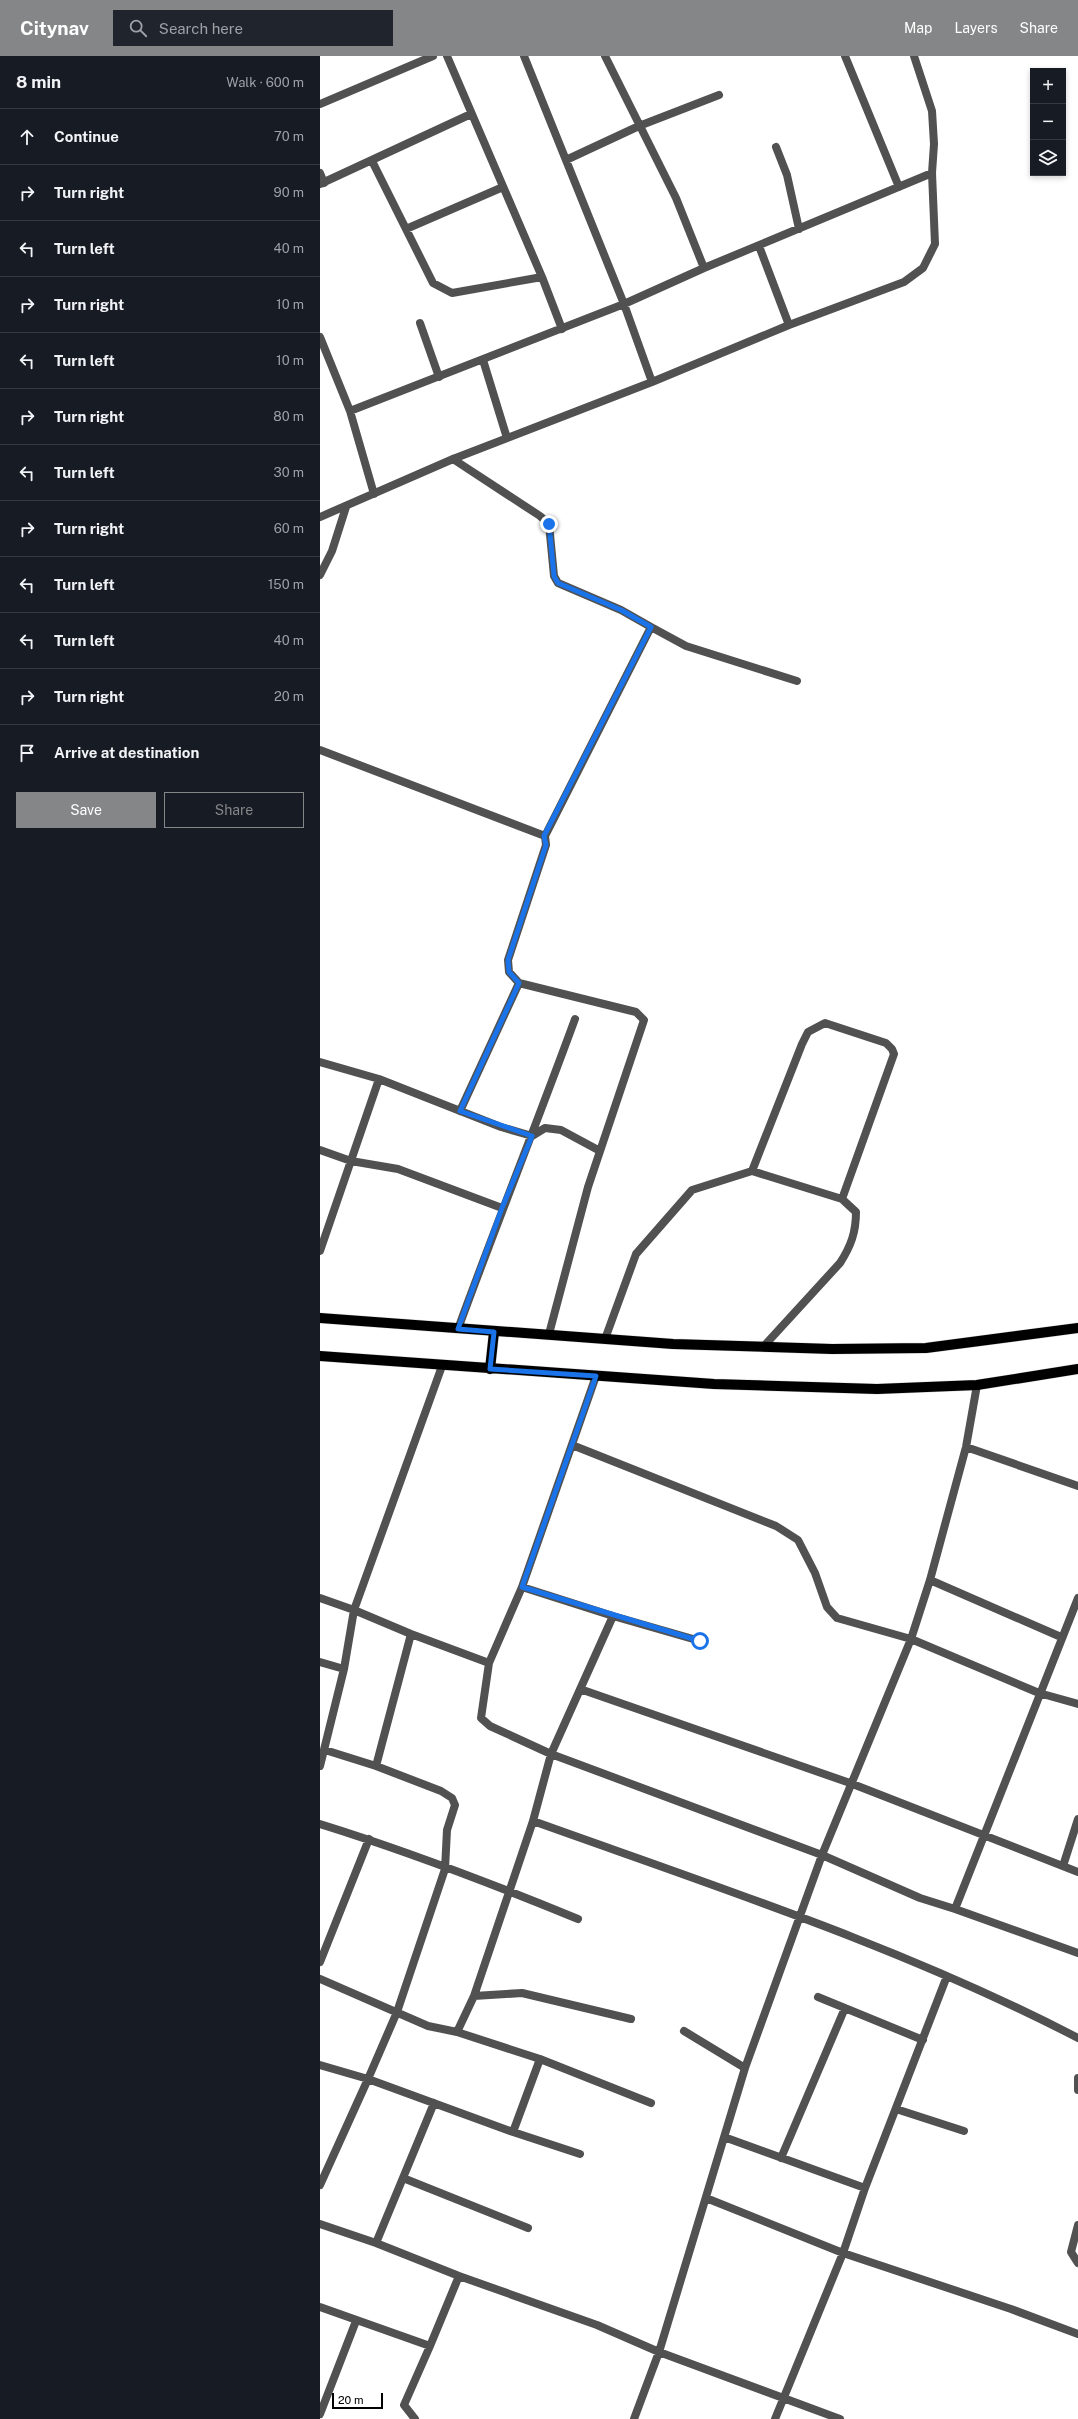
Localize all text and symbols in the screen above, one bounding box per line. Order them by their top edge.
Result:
search box [113,10,393,46]
text: Citynav [20,17,89,39]
icon: search [127,17,149,39]
text: Search here [159,20,243,37]
text: Map [904,20,932,36]
text: Layers [954,20,998,36]
text: Share [1020,20,1058,36]
map controls [1030,68,1066,176]
button: + [1030,68,1066,104]
text: 8 min [16,72,61,92]
text: Walk · 600 m [226,75,304,90]
button: − [1030,104,1066,140]
icon: ahead [16,126,38,148]
text: Continue [54,128,119,145]
text: 70 m [274,129,304,144]
button: layers [1030,140,1066,176]
icon: right [16,182,38,204]
text: Turn right [54,184,124,201]
text: 90 m [274,185,304,200]
icon: left [16,238,38,260]
text: Turn left [54,240,115,257]
text: 40 m [273,241,304,256]
icon: right [16,294,38,316]
text: Turn right [54,296,124,313]
text: 10 m [276,297,304,312]
icon: left [16,350,38,372]
text: Turn left [54,352,115,369]
text: 10 m [276,353,304,368]
icon: right [16,406,38,428]
text: Turn right [54,408,124,425]
text: 80 m [273,409,304,424]
icon: left [16,462,38,484]
text: Turn left [54,464,115,481]
text: 30 m [274,465,304,480]
route end [540,515,558,533]
icon: right [16,518,38,540]
text: Turn right [54,520,124,537]
text: 60 m [274,521,304,536]
icon: left [16,574,38,596]
text: Turn left [54,576,115,593]
text: 150 m [268,577,304,592]
icon: left [16,630,38,652]
text: Turn left [54,632,115,649]
text: 40 m [273,633,304,648]
icon: right [16,686,38,708]
text: Turn right [54,688,124,705]
text: 20 m [274,689,304,704]
icon: arrive [16,742,38,764]
text: Arrive at destination [54,744,199,761]
button: Save [16,792,156,828]
button: Share [164,792,304,828]
route start [691,1632,709,1650]
scale bar [332,2391,383,2410]
text: 20 m [338,2394,363,2406]

